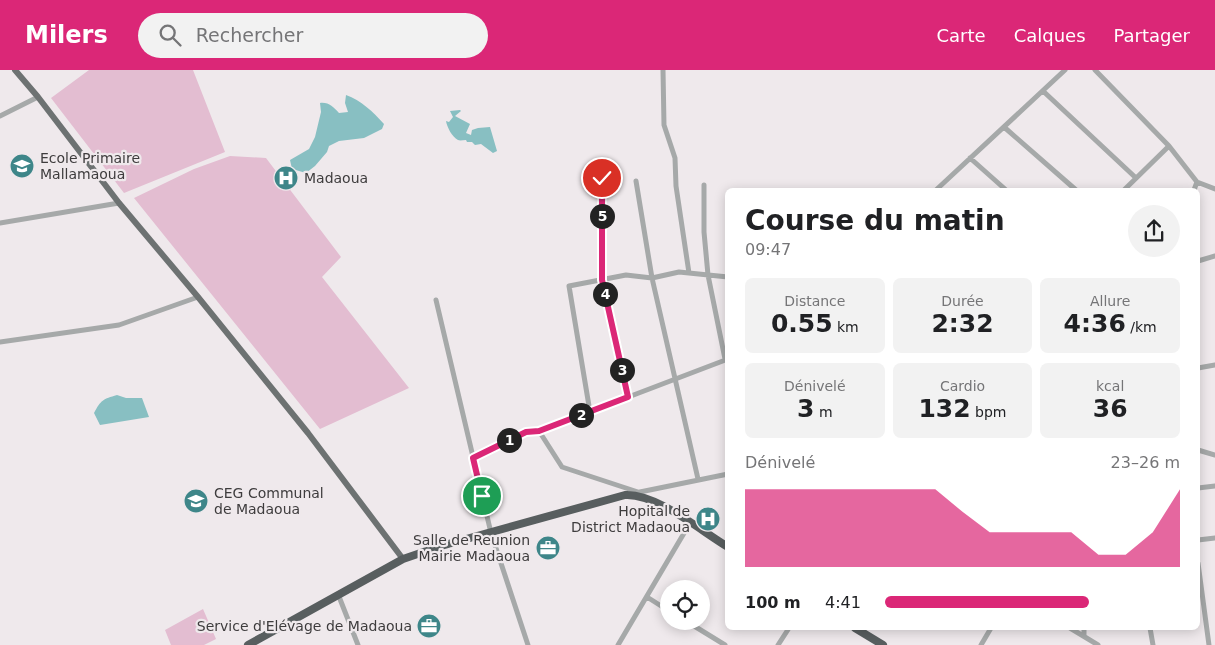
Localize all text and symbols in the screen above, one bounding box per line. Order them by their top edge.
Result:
search box [138,13,488,58]
text: Milers [25,21,108,49]
icon: search [156,21,184,49]
text: Rechercher [196,24,303,46]
text: Carte [937,25,986,46]
text: Calques [1014,25,1086,46]
text: Partager [1114,25,1190,46]
place label: Ecole Primaire Mallamaoua [40,150,140,182]
school or university icon: Ecole Primaire Mallamaoua [9,153,35,179]
pin [581,157,623,199]
icon: check [588,164,616,192]
hospital icon: Madaoua [273,165,299,191]
place label: Madaoua [304,170,368,186]
pin: 5 [590,204,614,228]
text: Course du matin [745,204,1005,237]
button: share [1128,205,1180,257]
text: 5 [598,208,607,224]
text: 09:47 [745,240,791,259]
pin: 4 [592,282,618,306]
text: 4 [601,286,610,302]
text: Distance [784,293,845,309]
text: Durée [941,293,984,309]
text: Allure [1090,293,1130,309]
text: 0.55 [771,309,833,338]
text: 2:32 [931,309,994,338]
text: 4:36 [1064,309,1126,338]
text: km [833,319,859,335]
text: /km [1126,319,1157,335]
pin: 3 [610,358,634,382]
text: 3 [618,362,627,378]
text: Dénivelé [784,378,846,394]
text: Cardio [940,378,985,394]
text: kcal [1096,378,1124,394]
text: 3 [797,394,814,423]
text: 132 [918,394,971,423]
text: 36 [1093,394,1128,423]
pin: 2 [568,402,594,428]
text: m [814,404,833,420]
text: bpm [971,404,1007,420]
text: 2 [577,407,586,423]
pin: 1 [496,428,522,452]
text: 1 [505,432,514,448]
text: Dénivelé [745,453,815,472]
text: 23–26 m [1111,453,1180,472]
pin [461,475,503,517]
icon: arrive [468,482,496,510]
place label: CEG Communal de Madaoua [214,485,324,517]
school or university icon: CEG Communal de Madaoua [183,488,209,514]
place label: Hopital de District Madaoua [571,503,690,535]
hospital icon: Hopital de District Madaoua [695,506,721,532]
place label: Salle de Reunion Mairie Madaoua [413,532,530,564]
office icon: Salle de Reunion Mairie Madaoua [535,535,561,561]
map controls [660,580,710,630]
button: locate [660,580,710,630]
text: 100 m [745,593,801,612]
text: 4:41 [825,593,861,612]
office icon: Service d'Elévage de Madaoua [416,613,442,639]
place label: Service d'Elévage de Madaoua [197,618,412,634]

